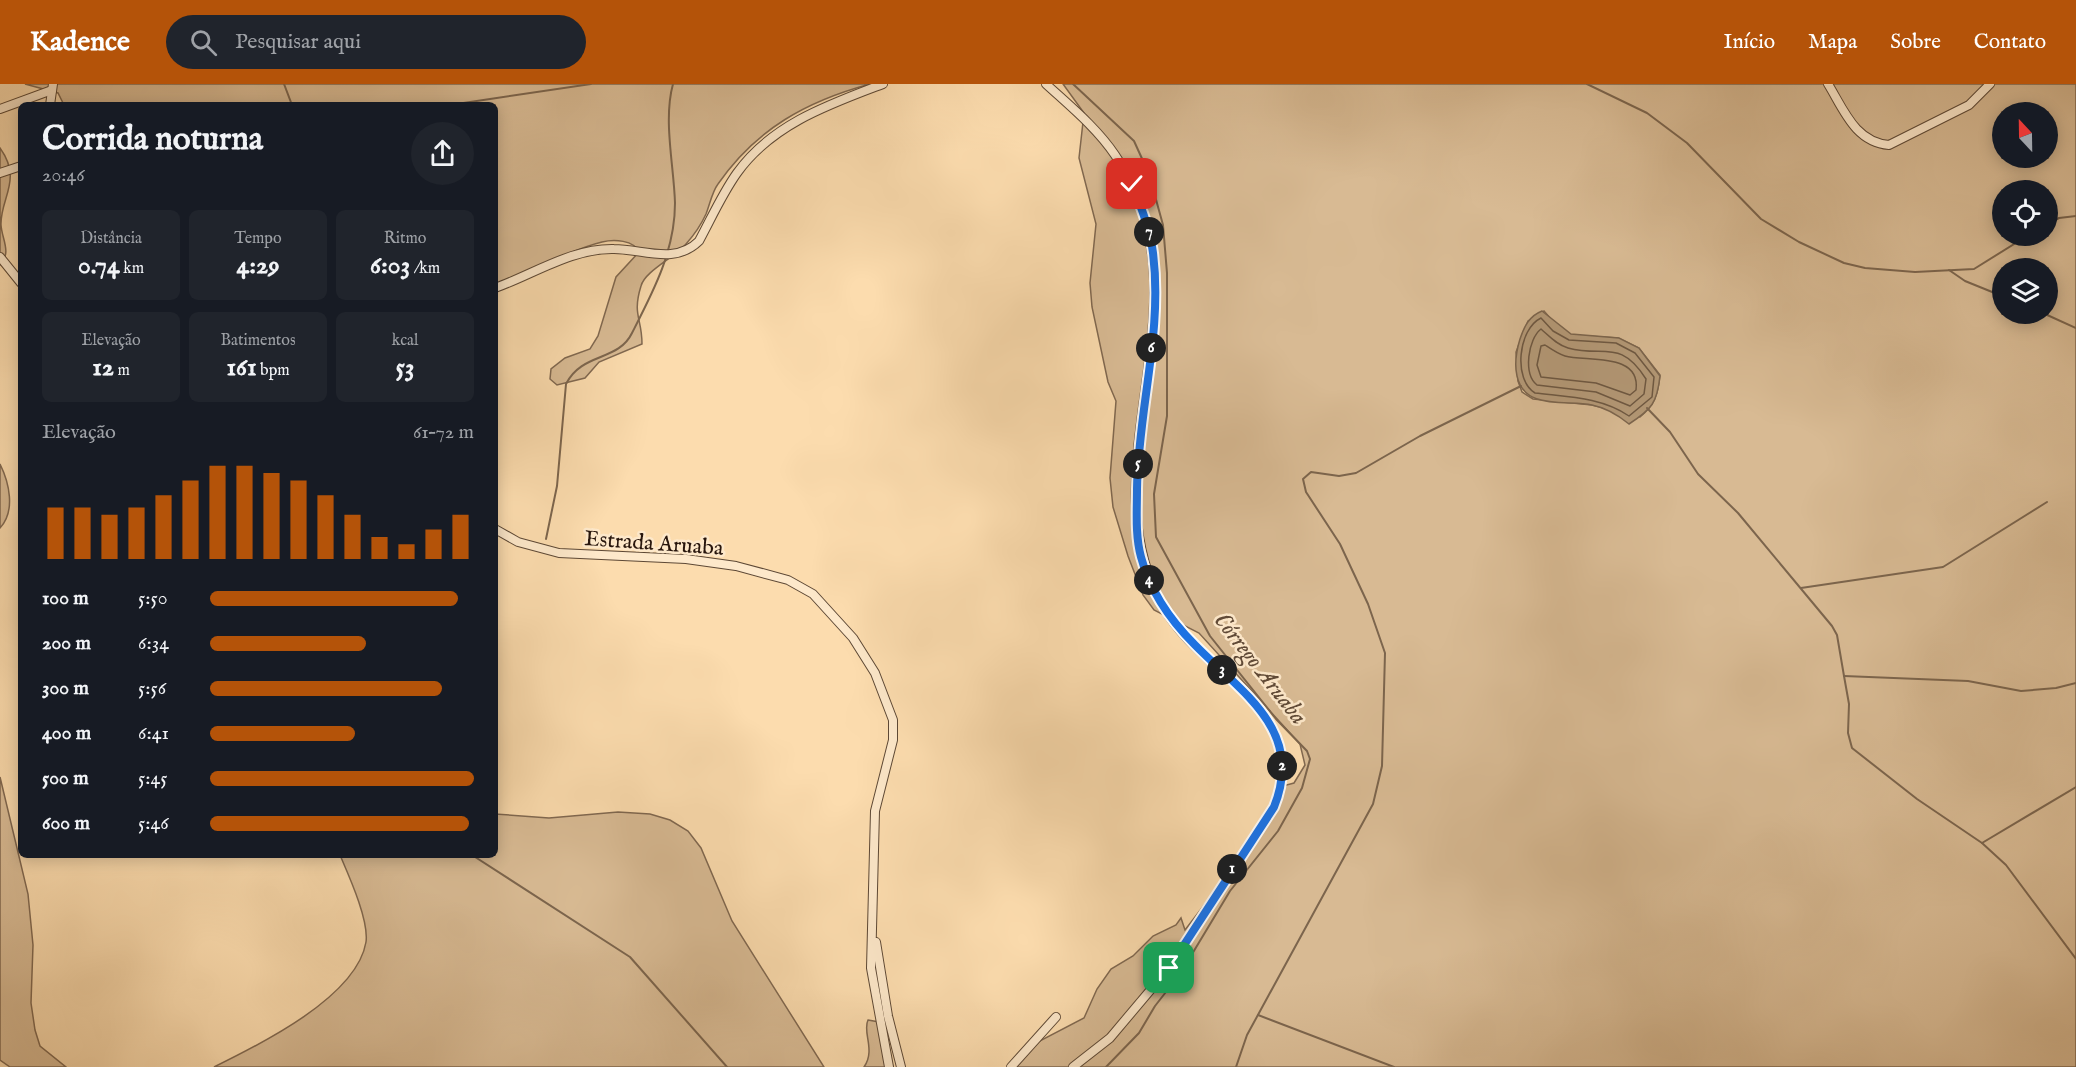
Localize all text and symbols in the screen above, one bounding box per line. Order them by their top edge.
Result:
search box [166,15,586,69]
text: Kadence [30,25,130,60]
icon: search [187,26,220,59]
text: Pesquisar aqui [235,28,361,56]
text: Início [1723,29,1775,56]
text: Mapa [1808,29,1857,56]
text: Sobre [1890,29,1941,56]
text: Contato [1974,29,2046,56]
north arrow [1992,102,2058,168]
map controls [1992,102,2058,324]
text: Corrida noturna [42,119,263,161]
button: share [411,122,474,185]
pin [1106,158,1157,209]
text: 20:46 [42,163,85,188]
icon: check [1115,167,1148,200]
button: locate [1992,180,2058,246]
pin: 7 [1134,217,1164,247]
text: 7 [1145,222,1153,242]
text: Distância [80,229,142,249]
text: Tempo [234,229,282,249]
text: Ritmo [384,229,426,249]
text: 0.74 [78,249,120,282]
text: 4:29 [236,249,280,282]
text: 6:03 [370,249,410,282]
button: layers [1992,258,2058,324]
text: km [120,259,144,279]
text: /km [410,259,440,279]
text: Elevação [81,331,141,351]
text: Batimentos [220,331,296,351]
text: kcal [392,331,418,351]
pin: 6 [1136,333,1166,363]
text: 6 [1148,338,1154,358]
text: 12 [92,351,114,384]
text: 161 [226,351,257,384]
text: 53 [395,351,415,384]
text: m [114,361,130,381]
text: bpm [257,361,290,381]
text: Elevação [42,420,116,445]
text: 61–72 m [413,420,474,445]
pin: 5 [1123,449,1153,479]
text: 5 [1135,454,1141,474]
street label: Estrada Aruaba [583,525,725,563]
pin: 4 [1134,565,1164,595]
text: 4 [1145,570,1153,590]
text: 100 m [42,586,89,611]
text: 5:50 [138,586,168,611]
water label: Córrego Aruaba [1206,606,1313,731]
text: 200 m [42,631,91,656]
text: 6:34 [138,631,169,656]
pin: 3 [1207,655,1237,685]
text: 3 [1219,660,1225,680]
text: 300 m [42,676,89,701]
text: 5:56 [138,676,166,701]
text: 400 m [42,721,91,746]
text: 6:41 [138,721,169,746]
pin: 2 [1267,751,1297,781]
text: 2 [1278,756,1286,776]
text: 500 m [42,766,89,791]
text: 5:45 [138,766,168,791]
text: 600 m [42,811,90,836]
text: 5:46 [138,811,169,836]
pin: 1 [1217,854,1247,884]
text: 1 [1229,859,1235,879]
pin [1143,942,1194,993]
icon: arrive [1152,951,1185,984]

